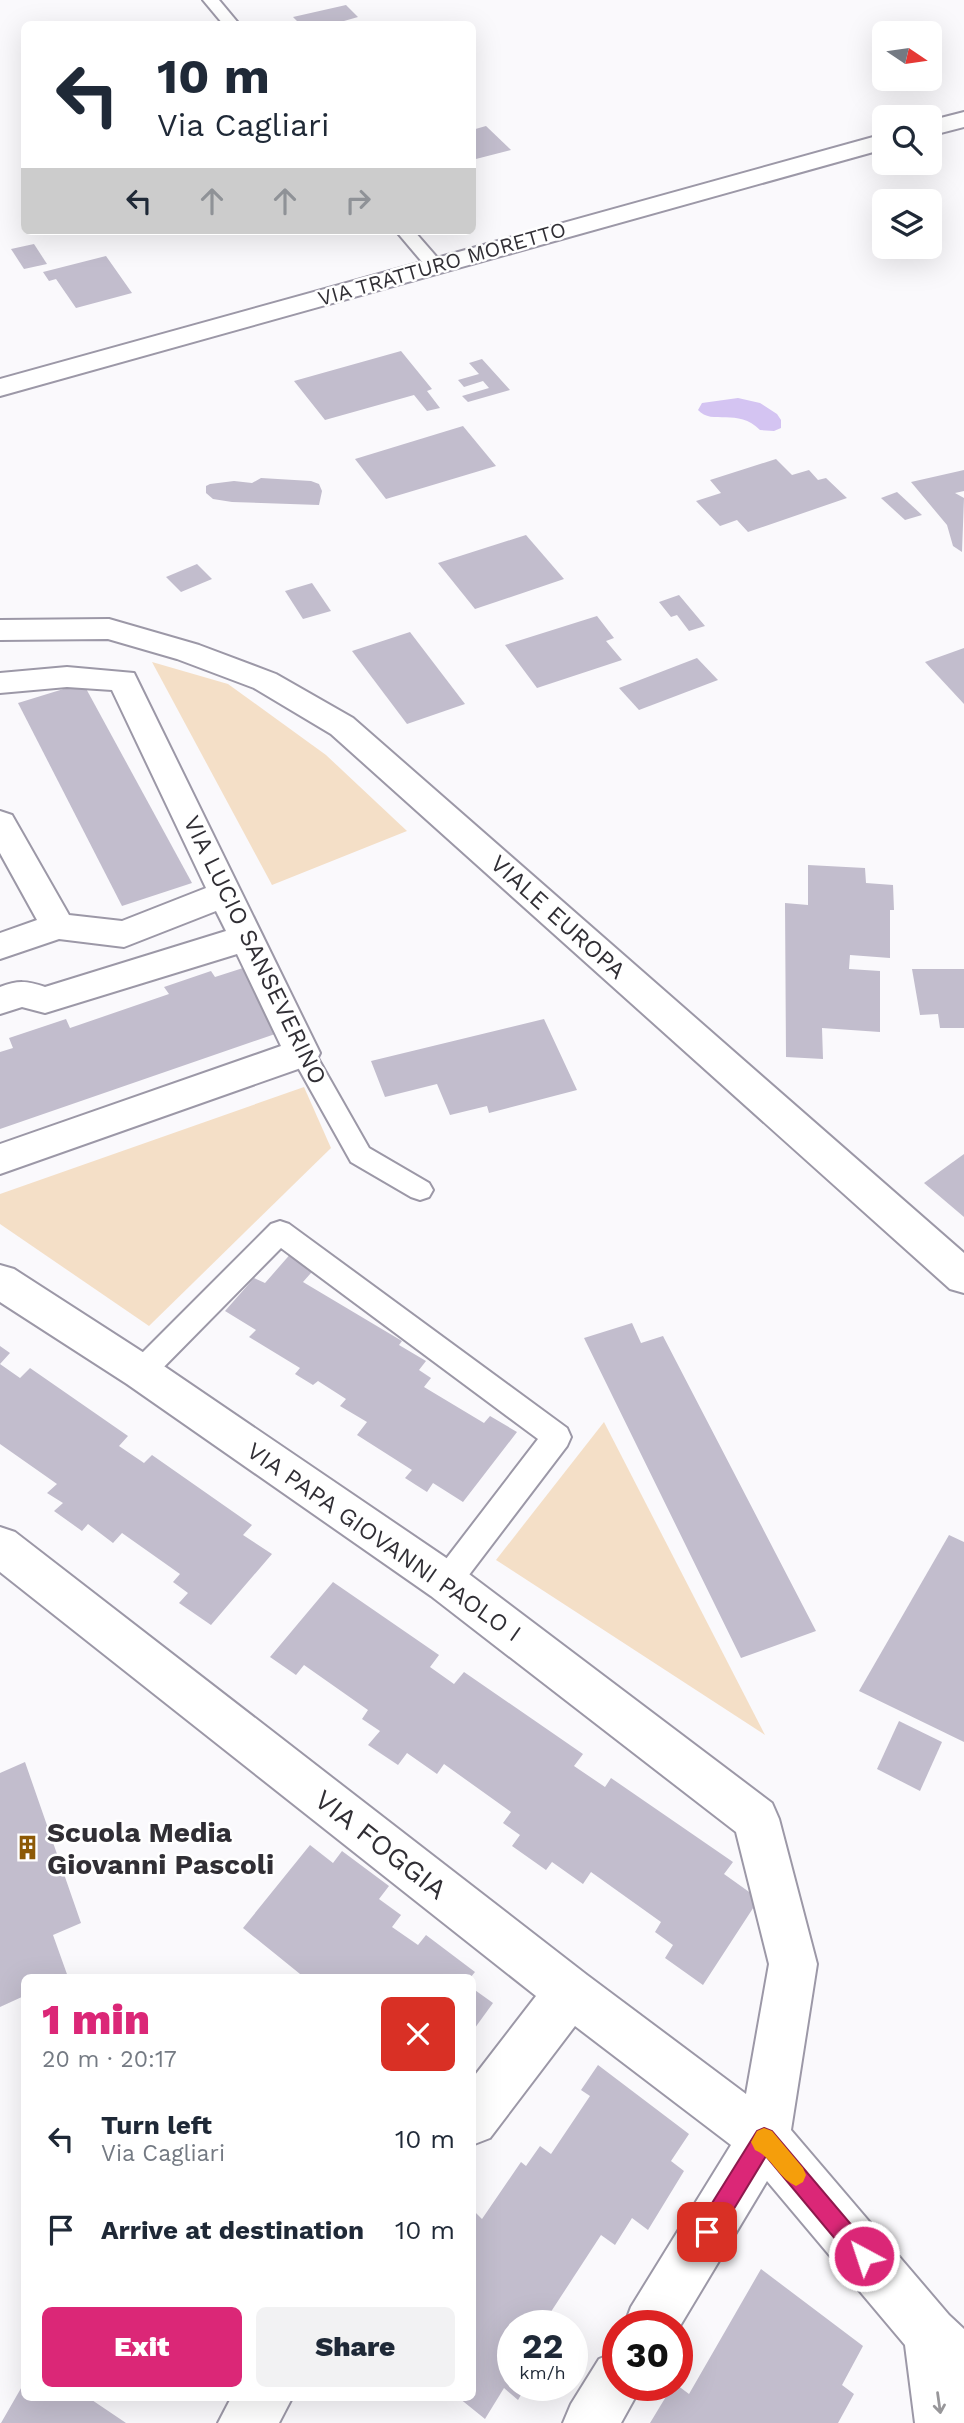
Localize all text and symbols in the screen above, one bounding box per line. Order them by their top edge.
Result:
north arrow [872,21,942,91]
map controls [872,21,942,259]
text: 10 m [157,47,270,105]
icon: left [42,49,133,140]
button: search [872,105,942,175]
text: Via Cagliari [157,106,330,144]
icon: left [120,182,158,220]
icon: ahead [193,182,231,220]
icon: ahead [266,182,304,220]
icon: right [339,182,377,220]
button: layers [872,189,942,259]
street label: VIA TRATTURO MORETTO [315,216,569,311]
street label: VIA LUCIO SANSEVERINO [178,811,332,1089]
street label: VIALE EUROPA [485,849,631,985]
street label: VIA PAPA GIOVANNI PAOLO I [242,1436,526,1648]
street label: VIA FOGGIA [308,1783,453,1906]
place label: Scuola Media Giovanni Pascoli [47,1816,274,1881]
building icon: Scuola Media Giovanni Pascoli [13,1834,41,1862]
text: 1 min [42,1995,150,2044]
button: close [381,1997,455,2071]
text: 20 m · 20:17 [42,2046,177,2073]
text: Turn left [101,2110,212,2140]
icon: left [42,2120,80,2158]
text: 10 m [395,2124,455,2154]
text: Via Cagliari [101,2140,225,2167]
pin [677,2202,737,2262]
icon: arrive [42,2211,80,2249]
icon: arrive [688,2213,726,2251]
text: Arrive at destination [101,2215,364,2245]
text: 10 m [395,2215,455,2245]
position arrow [827,2219,901,2293]
button: Exit [42,2307,242,2387]
button: Share [256,2307,455,2387]
speed limit sign: 30 [602,2310,693,2401]
text: 22 [522,2325,563,2367]
text: km/h [519,2362,566,2383]
one-way arrow [933,2391,946,2414]

